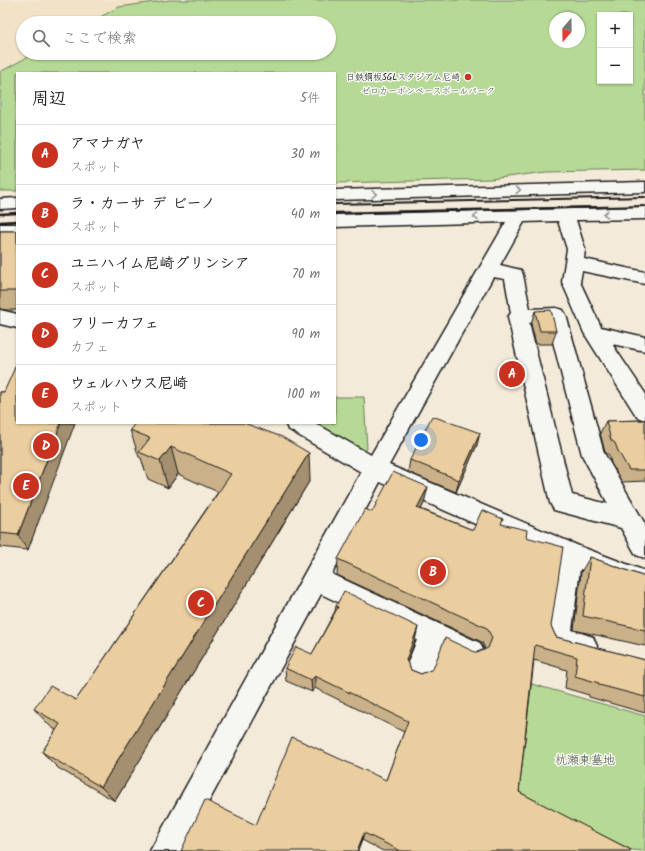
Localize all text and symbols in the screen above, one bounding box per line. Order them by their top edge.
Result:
north arrow [549,12,585,48]
map controls [597,12,633,84]
button: + [597,12,633,48]
search box [16,16,336,60]
icon: search [30,27,52,49]
text: ここで検索 [62,27,137,51]
button: − [597,48,633,84]
place label: 日鉄鋼板SGLスタジアム尼崎 [346,70,460,85]
marker: 日鉄鋼板SGLスタジアム尼崎 [463,72,473,82]
park label: ゼロカーボンベースボールパーク [361,84,495,99]
text: 周辺 [32,86,66,113]
text: 5件 [300,88,320,109]
text: アマナガヤ [70,132,145,156]
text: A [41,144,49,165]
text: 30 m [291,144,320,165]
text: スポット [70,157,122,178]
one-way arrow [515,186,521,194]
one-way arrow [371,190,377,198]
text: ラ・カーサ デ ビーノ [70,192,215,216]
text: B [41,204,49,225]
text: 40 m [291,204,320,225]
one-way arrow [603,210,609,218]
one-way arrow [473,213,479,221]
text: スポット [70,217,122,238]
text: ユニハイム尼崎グリンシア [70,252,250,276]
text: C [41,264,49,285]
text: 70 m [292,264,320,285]
text: スポット [70,277,122,298]
text: フリーカフェ [70,312,159,336]
text: D [41,324,49,345]
text: 90 m [292,324,320,345]
text: カフェ [70,337,109,358]
pin: A [499,359,525,389]
text: ウェルハウス尼崎 [70,372,188,396]
text: E [41,384,49,405]
text: 100 m [287,384,320,405]
text: スポット [70,397,122,418]
your location [411,430,431,450]
pin: D [33,431,59,461]
pin: E [13,471,39,501]
pin: B [420,557,446,587]
pin: C [188,588,214,618]
park label: 杭瀬東墓地 [555,751,615,770]

